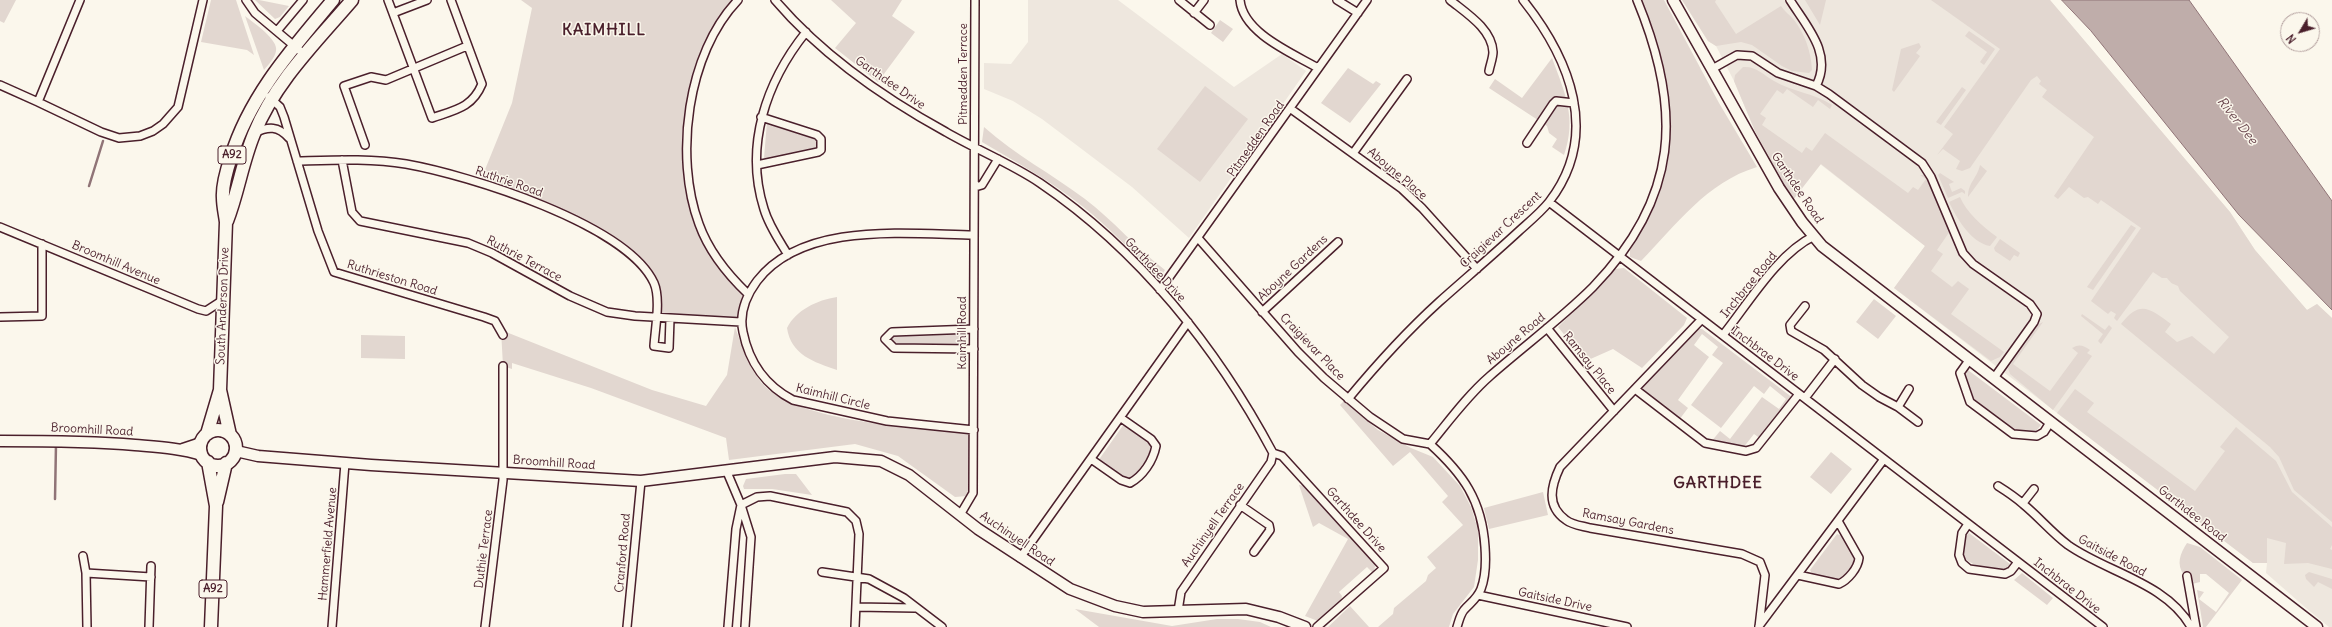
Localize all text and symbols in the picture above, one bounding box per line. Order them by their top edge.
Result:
north arrow [2280,12,2320,52]
district label: KAIMHILL [562,20,646,40]
street label: Pitmedden Terrace [957,23,971,125]
text: N [2283,31,2299,46]
street label: Garthdee Drive [852,53,928,113]
water label: River Dee [2214,94,2260,148]
street label: Pitmedden Road [1224,98,1288,180]
street label: Aboyne Place [1364,145,1430,203]
road number: A92 [218,146,246,164]
street label: Garthdee Road [1768,150,1826,226]
street label: Ruthrie Road [473,164,545,200]
street label: Craigievar Crescent [1457,189,1545,271]
street label: Aboyne Gardens [1255,232,1331,304]
street label: Ruthrie Terrace [484,233,564,285]
street label: Garthdee Drive [1122,235,1188,305]
street label: Broomhill Avenue [70,238,162,288]
street label: South Anderson Drive [214,247,232,365]
street label: Inchbrae Road [1718,249,1780,321]
street label: Ruthrieston Road [345,257,439,299]
street label: Kaimhill Road [956,296,970,370]
street label: Aboyne Road [1484,310,1548,368]
street label: Craigievar Place [1276,311,1348,383]
street label: Inchbrae Drive [1728,324,1802,384]
street label: Ramsay Place [1560,329,1618,397]
street label: Kaimhill Circle [794,381,872,413]
street label: Broomhill Road [50,421,134,439]
street label: Broomhill Road [512,453,596,473]
district label: GARTHDEE [1673,473,1763,493]
street label: Auchinyell Terrace [1179,480,1247,570]
street label: Garthdee Road [2155,483,2229,545]
street label: Garthdee Drive [1323,485,1389,555]
street label: Hammerfield Avenue [316,487,340,601]
street label: Ramsay Gardens [1581,506,1675,538]
street label: Duthie Terrace [472,509,496,589]
street label: Auchinyell Road [977,509,1057,569]
street label: Cranford Road [612,513,634,593]
street label: Gaitside Road [2076,532,2148,580]
street label: Inchbrae Drive [2031,555,2103,617]
road number: A92 [199,580,227,598]
street label: Gaitside Drive [1517,585,1593,615]

